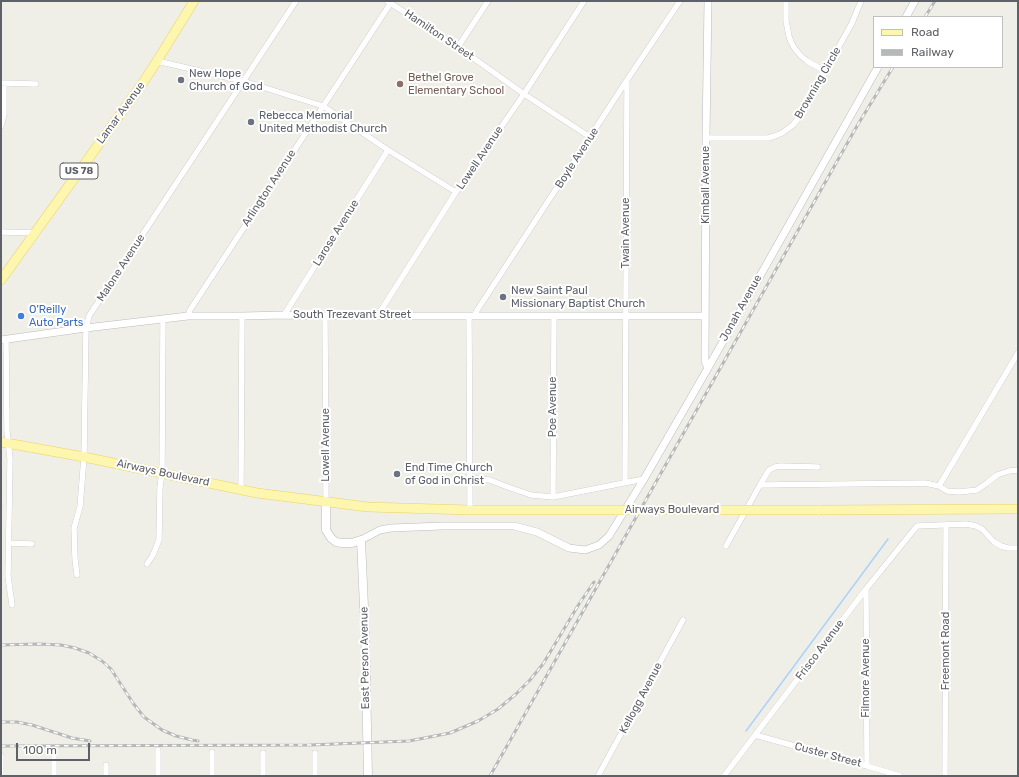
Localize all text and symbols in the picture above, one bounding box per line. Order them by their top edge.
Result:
street label: Hamilton Street [402,7,476,63]
legend [873,16,1003,68]
text: Road [911,25,939,39]
street label: Browning Circle [792,45,844,121]
text: Railway [911,45,954,59]
place label: New Hope Church of God [189,67,263,93]
place label: Bethel Grove Elementary School [408,71,504,97]
marker: New Hope Church of God [176,75,186,85]
street label: Lamar Avenue [94,79,148,147]
marker: Bethel Grove Elementary School [395,79,405,89]
place label: Rebecca Memorial United Methodist Church [259,109,387,135]
marker: Rebecca Memorial United Methodist Church [246,117,256,127]
street label: Lowell Avenue [454,124,506,192]
street label: Boyle Avenue [553,125,601,191]
street label: Kimball Avenue [699,146,713,224]
street label: Arlington Avenue [239,147,299,229]
road number: US 78 [60,163,98,179]
street label: Larose Avenue [310,197,362,269]
street label: Twain Avenue [619,198,633,268]
street label: Malone Avenue [94,232,148,304]
street label: Jonah Avenue [717,272,765,344]
place label: New Saint Paul Missionary Baptist Church [511,284,645,310]
marker: New Saint Paul Missionary Baptist Church [498,292,508,302]
place label: O'Reilly Auto Parts [29,303,83,329]
street label: South Trezevant Street [293,308,411,322]
marker: O'Reilly Auto Parts [16,311,26,321]
street label: Poe Avenue [546,377,560,437]
street label: Lowell Avenue [319,408,333,482]
street label: Airways Boulevard [115,457,211,489]
place label: End Time Church of God in Christ [405,461,493,487]
marker: End Time Church of God in Christ [392,469,402,479]
street label: Airways Boulevard [625,503,719,517]
street label: East Person Avenue [358,607,372,709]
street label: Freemont Road [939,612,953,690]
street label: Frisco Avenue [793,617,847,683]
street label: Filmore Avenue [859,638,873,718]
street label: Kellogg Avenue [617,660,665,736]
scale bar [18,735,92,761]
street label: Custer Street [793,740,863,770]
text: 100 m [23,743,57,757]

